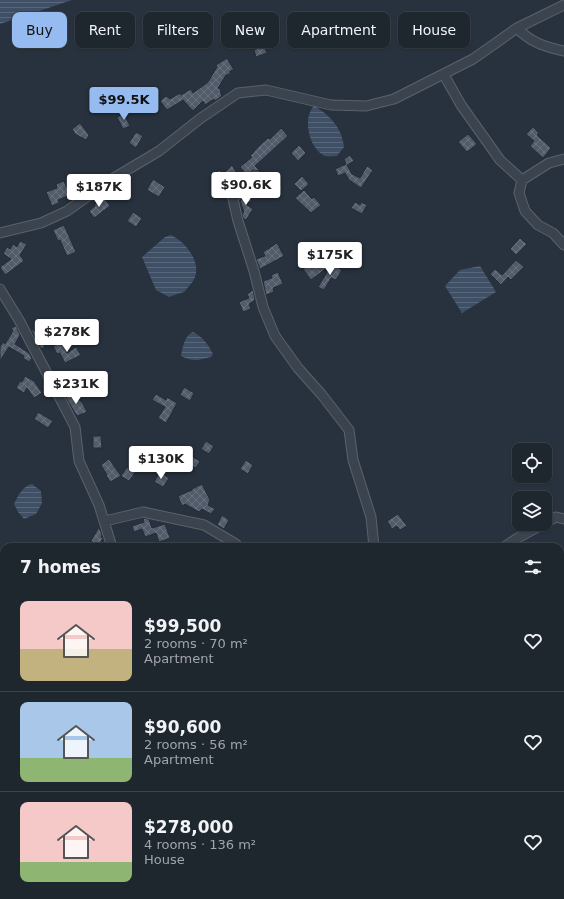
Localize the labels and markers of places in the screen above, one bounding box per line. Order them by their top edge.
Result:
pin: $99.5K [91,87,157,121]
pin: $90.6K [213,172,279,206]
pin: $187K [71,174,127,208]
pin: $175K [302,242,358,276]
pin: $278K [39,319,95,353]
pin: $231K [48,371,104,405]
pin: $130K [133,446,189,480]

